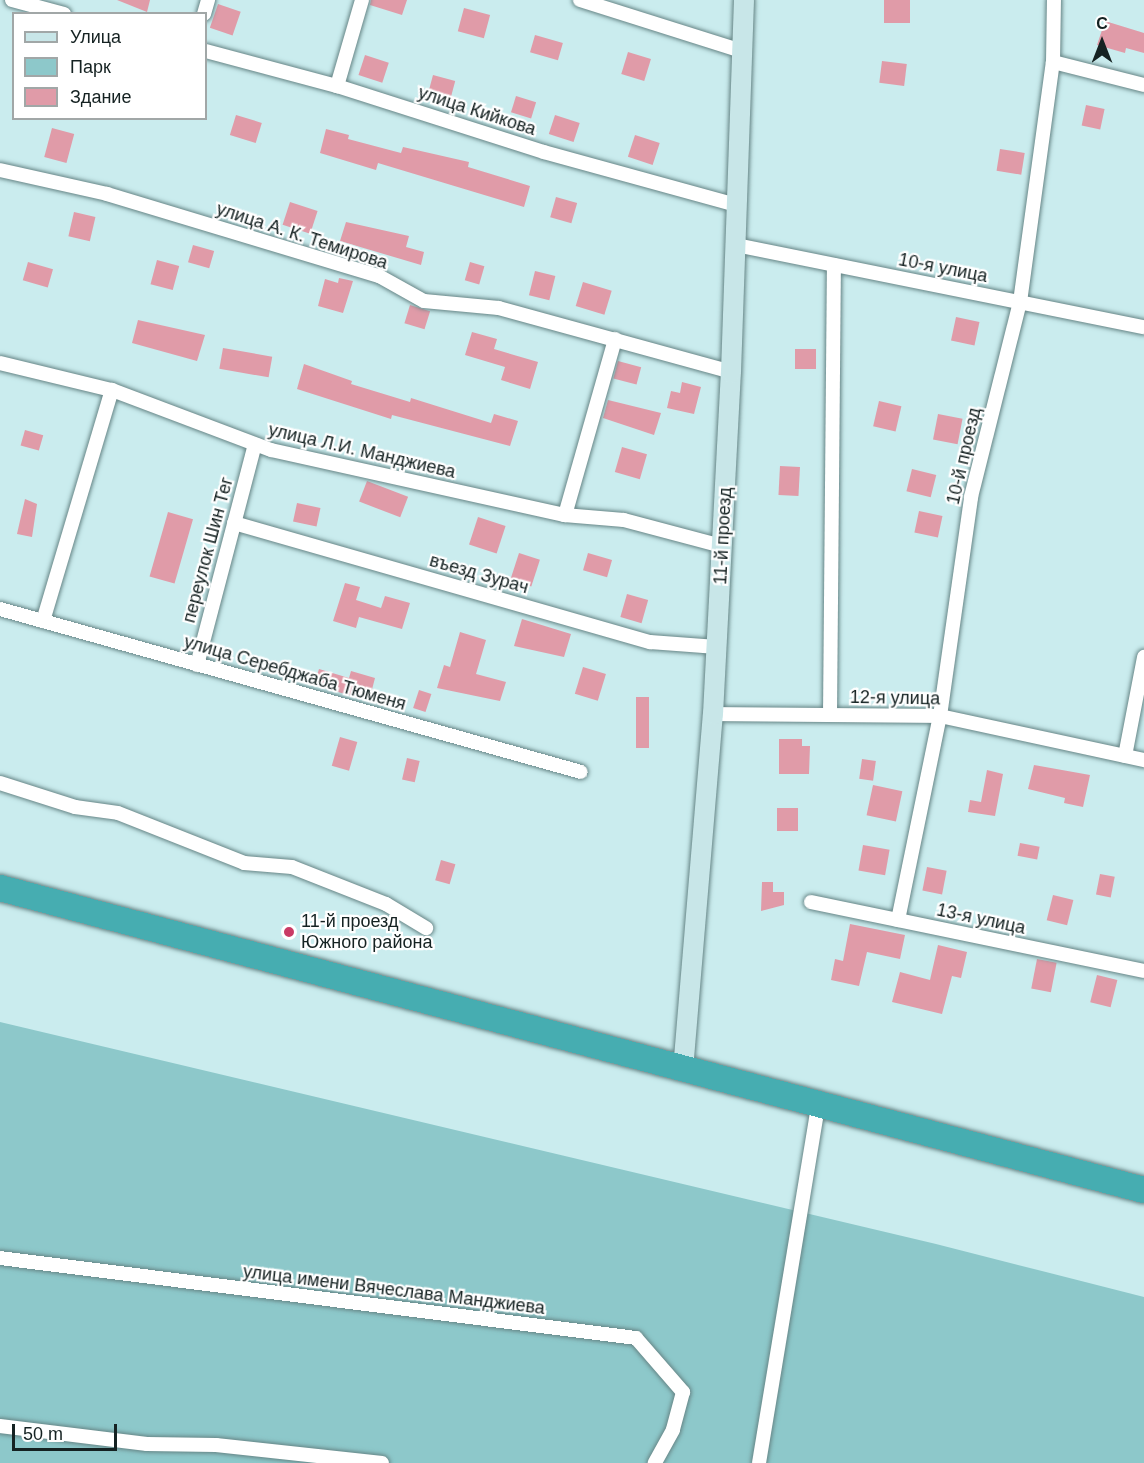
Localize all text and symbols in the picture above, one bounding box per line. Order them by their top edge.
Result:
legend [12,12,207,120]
north arrow [1072,12,1132,72]
text: С [1096,15,1108,32]
text: Улица [70,27,121,47]
text: Парк [70,57,111,77]
street label: улица Кийкова [415,82,539,140]
text: Здание [70,87,131,107]
street label: улица А. К. Темирова [214,198,390,274]
street label: 10-я улица [897,249,989,287]
street label: 10-й проезд [942,405,986,507]
street label: улица Л.И. Манджиева [266,419,458,483]
street label: переулок Шин Тег [178,475,238,625]
street label: 11-й проезд [710,487,736,585]
street label: въезд Зурач [427,550,531,598]
street label: улица Серебджаба Тюменя [182,631,408,715]
street label: 12-я улица [850,686,940,710]
street label: 13-я улица [935,899,1027,939]
place label: 11-й проезд Южного района [301,911,432,954]
marker: 11-й проезд Южного района [282,925,296,939]
street label: улица имени Вячеслава Манджиева [242,1261,546,1319]
scale bar [15,1412,120,1450]
text: 50 m [23,1424,63,1444]

